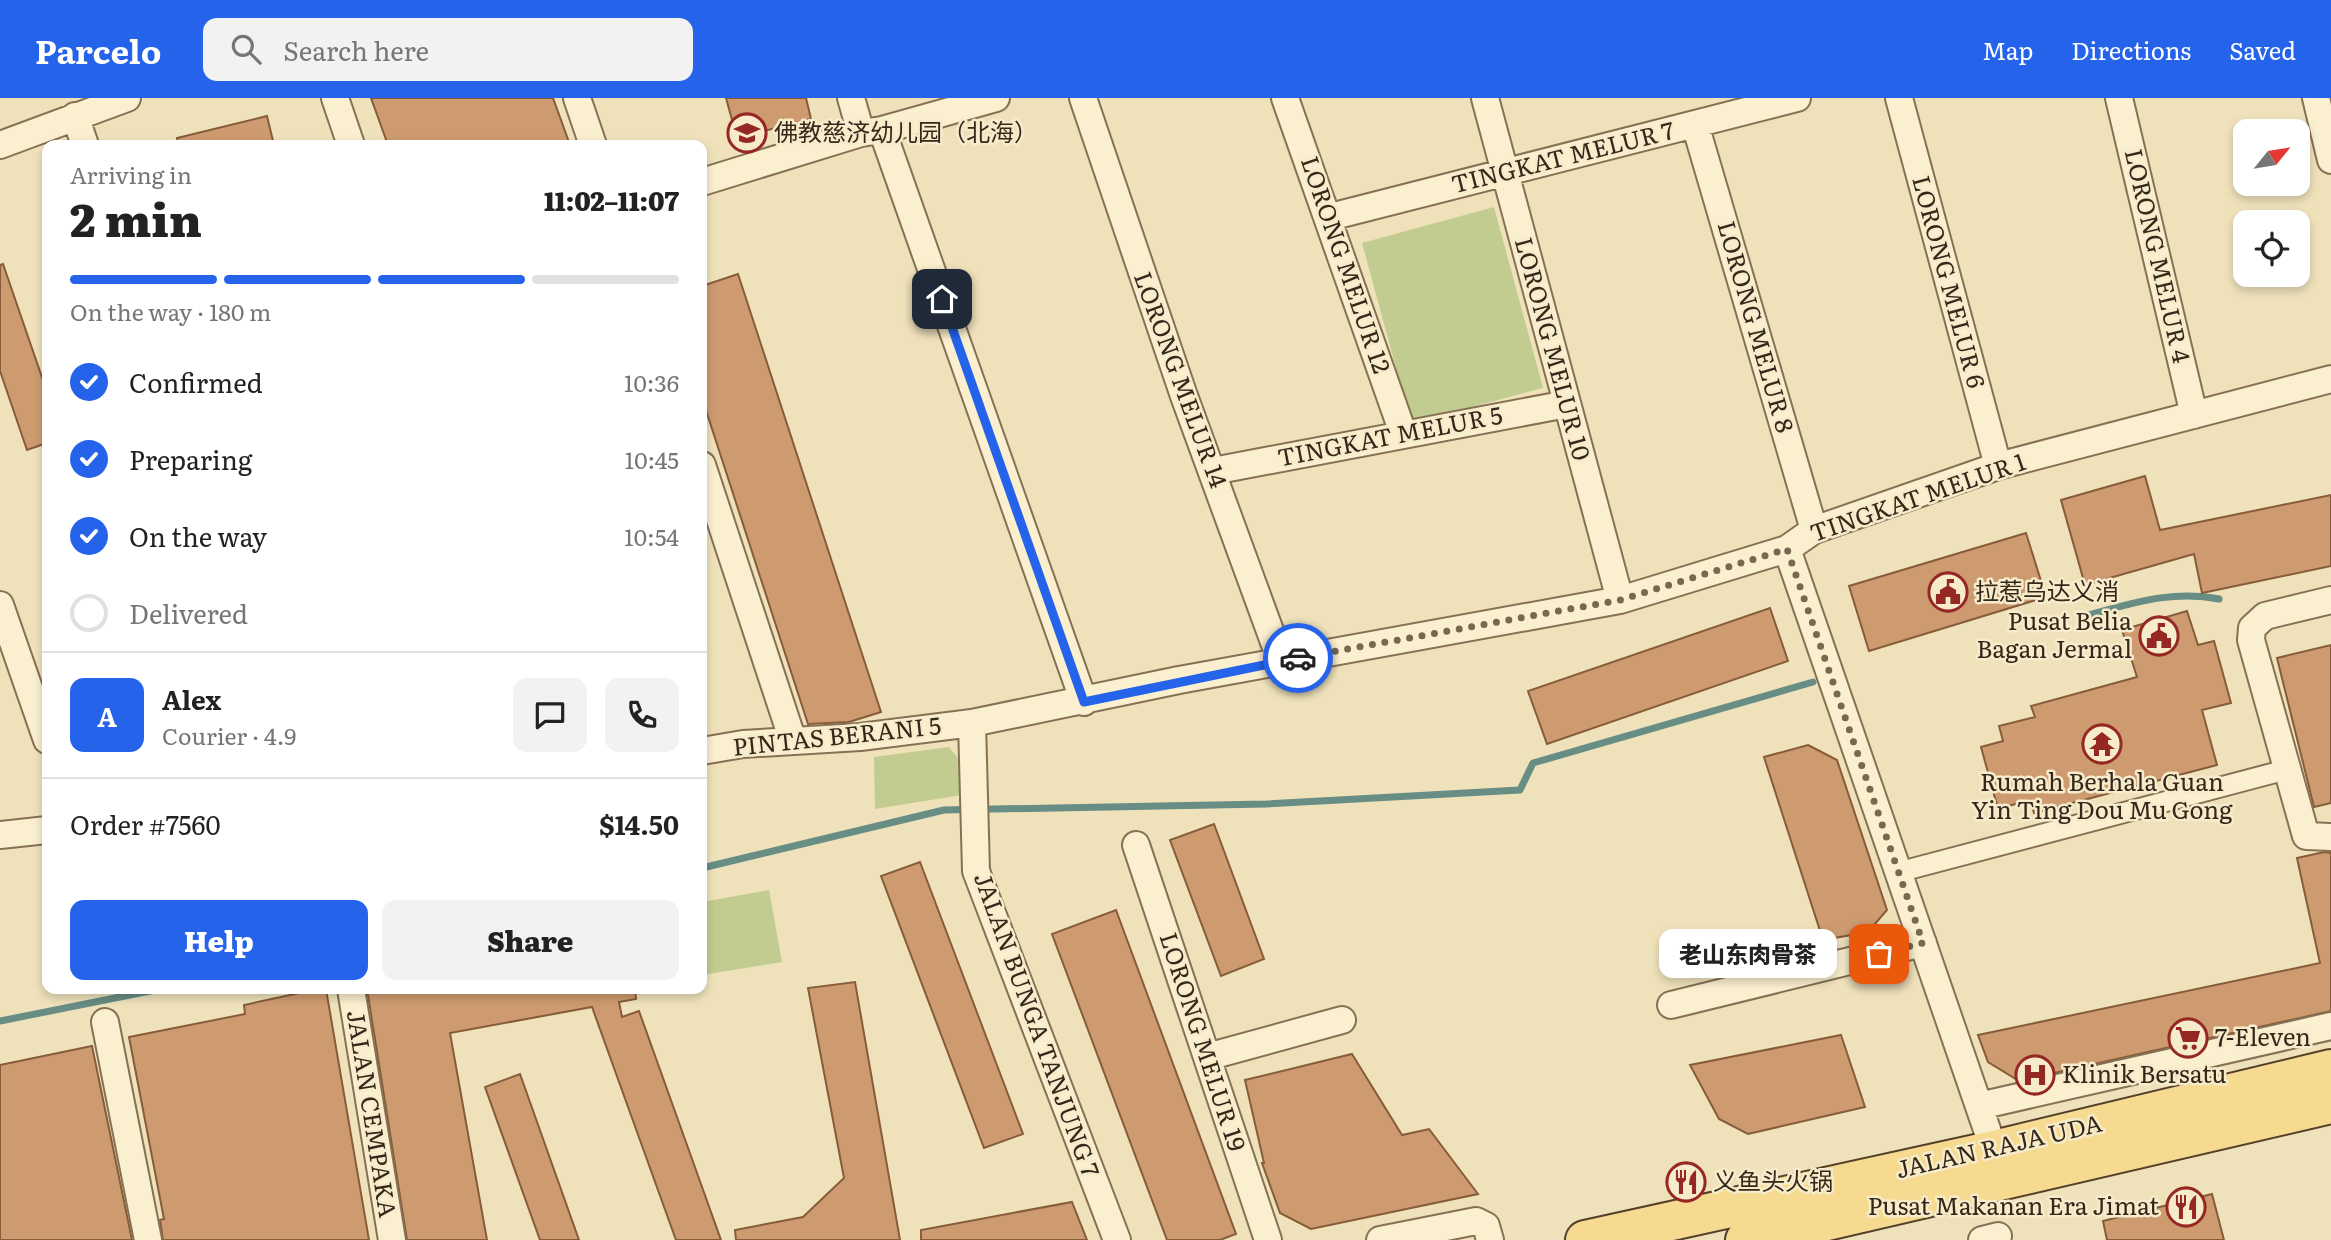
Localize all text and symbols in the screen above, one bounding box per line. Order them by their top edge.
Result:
search box [203,18,693,81]
text: Parcelo [35,25,161,74]
icon: search [227,30,265,68]
text: Search here [283,30,429,69]
text: Map [1982,32,2033,67]
text: Directions [2071,32,2191,67]
text: Saved [2229,32,2296,67]
street label: TINGKAT MELUR 7 [1447,111,1677,200]
school or university icon: 佛教慈济幼儿园（北海） [726,112,768,154]
place label: 佛教慈济幼儿园（北海） [774,113,1038,148]
north arrow [2233,119,2310,196]
map controls [2233,119,2310,287]
street label: LORONG MELUR 4 [2118,145,2201,366]
street label: LORONG MELUR 12 [1294,151,1401,377]
text: Arriving in [70,157,192,191]
street label: LORONG MELUR 6 [1905,171,1996,392]
text: 11:02–11:07 [544,180,679,219]
text: 2 min [70,183,202,251]
button: locate [2233,210,2310,287]
street label: LORONG MELUR 8 [1710,216,1804,436]
street label: LORONG MELUR 10 [1508,233,1601,464]
street label: LORONG MELUR 14 [1127,266,1238,492]
pin [912,269,972,329]
icon: home [923,280,961,318]
text: On the way · 180 m [70,294,271,328]
text: Confirmed [129,362,263,401]
icon: check [70,363,108,401]
text: 10:36 [624,365,679,399]
street label: TINGKAT MELUR 5 [1274,396,1505,474]
text: Preparing [129,439,252,478]
icon: check [70,440,108,478]
text: 10:45 [625,442,679,476]
street label: TINGKAT MELUR 1 [1805,442,2030,549]
text: On the way [129,516,267,555]
icon: check [70,517,108,555]
text: 10:54 [624,519,679,553]
public building icon: 拉惹乌达义消 [1927,571,1969,613]
place label: 拉惹乌达义消 [1975,572,2119,607]
text: Delivered [129,593,248,632]
place label: Pusat Belia Bagan Jermal [1976,602,2132,665]
public building icon: Pusat Belia Bagan Jermal [2138,615,2180,657]
courier [1263,623,1333,693]
icon: car [1279,639,1317,677]
button: chat [513,678,587,752]
button: phone [605,678,679,752]
text: Alex [162,679,221,718]
text: A [97,696,117,735]
street label: PINTAS BERANI 5 [731,706,943,763]
text: Courier · 4.9 [162,718,296,752]
temple icon: Rumah Berhala Guan Yin Ting Dou Mu Gong [2081,723,2123,765]
place label: Rumah Berhala Guan Yin Ting Dou Mu Gong [1971,763,2233,826]
text: Order #7560 [70,804,220,843]
text: $14.50 [599,804,679,843]
street label: JALAN BUNGA TANJUNG 7 [967,867,1110,1181]
button: Help [70,900,368,980]
button: Share [382,900,679,980]
pin [1849,924,1909,984]
street label: LORONG MELUR 19 [1153,927,1256,1155]
callout: 老山东肉骨茶 [1658,930,1837,978]
icon: bag [1860,935,1898,973]
text: 老山东肉骨茶 [1679,936,1817,970]
street label: JALAN CEMPAKA [340,1007,407,1220]
supermarket icon: 7-Eleven [2167,1017,2209,1059]
place label: 7-Eleven [2215,1018,2311,1053]
hospital icon: Klinik Bersatu [2014,1054,2056,1096]
place label: Klinik Bersatu [2062,1055,2227,1090]
street label: JALAN RAJA UDA [1892,1104,2105,1185]
restaurant icon: 义鱼头火锅 [1665,1161,1707,1203]
place label: 义鱼头火锅 [1713,1162,1833,1197]
restaurant icon: Pusat Makanan Era Jimat [2165,1186,2207,1228]
place label: Pusat Makanan Era Jimat [1868,1187,2159,1222]

